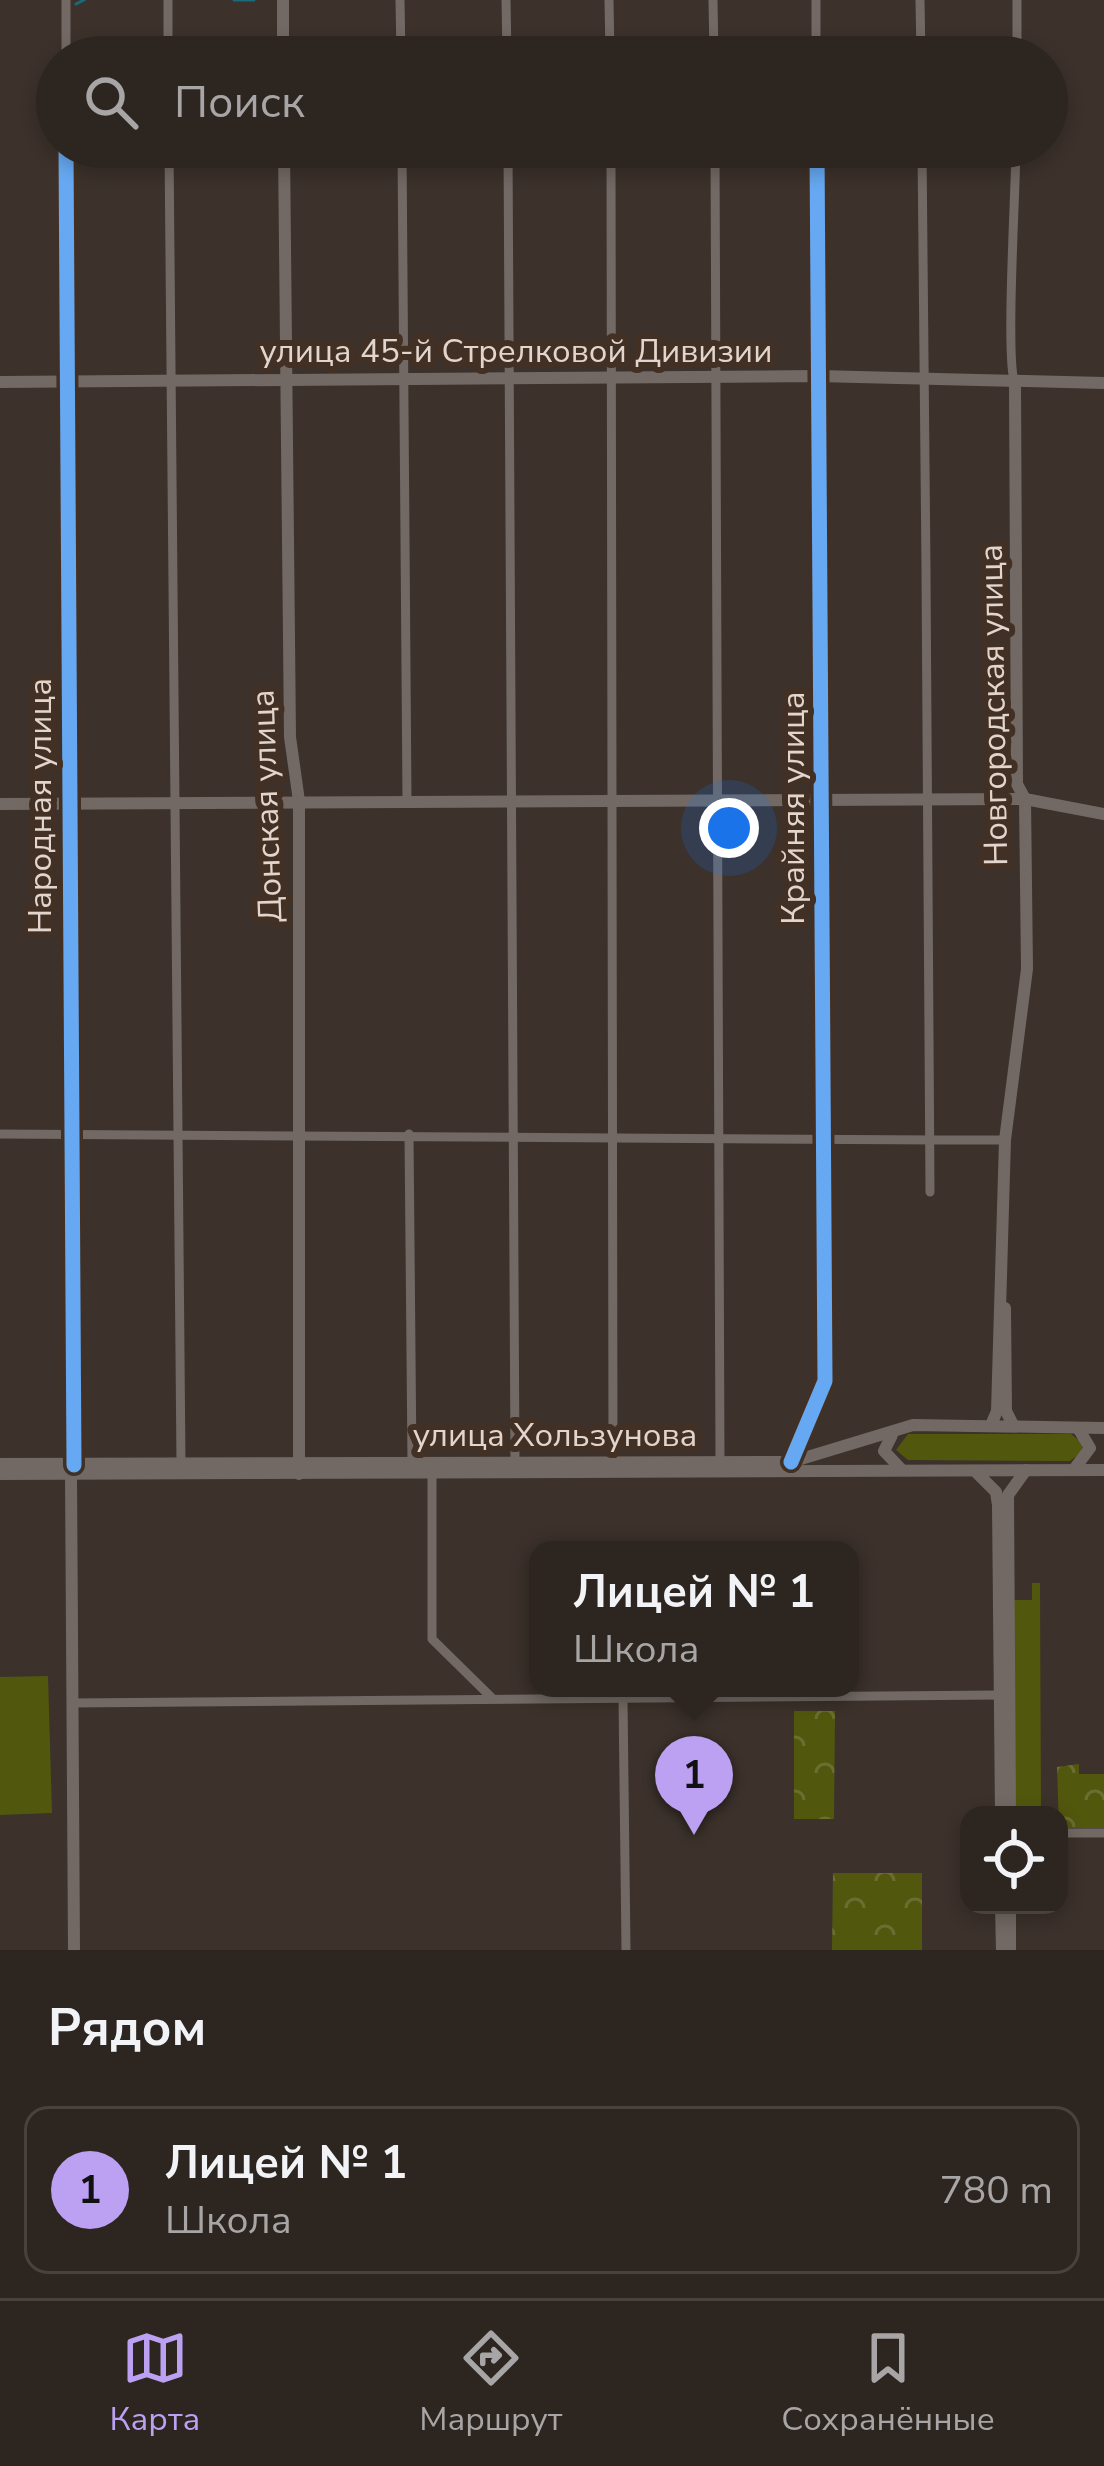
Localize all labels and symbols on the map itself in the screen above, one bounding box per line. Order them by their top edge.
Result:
street label: улица 45-й Стрелковой Дивизии [260,329,772,374]
street label: Новгородская улица [969,544,1019,866]
street label: Народная улица [18,678,63,934]
street label: Донская улица [240,689,294,923]
street label: Крайняя улица [771,691,816,925]
your location [699,798,759,858]
street label: улица Хользунова [413,1413,697,1458]
pin: 1 [655,1736,733,1835]

